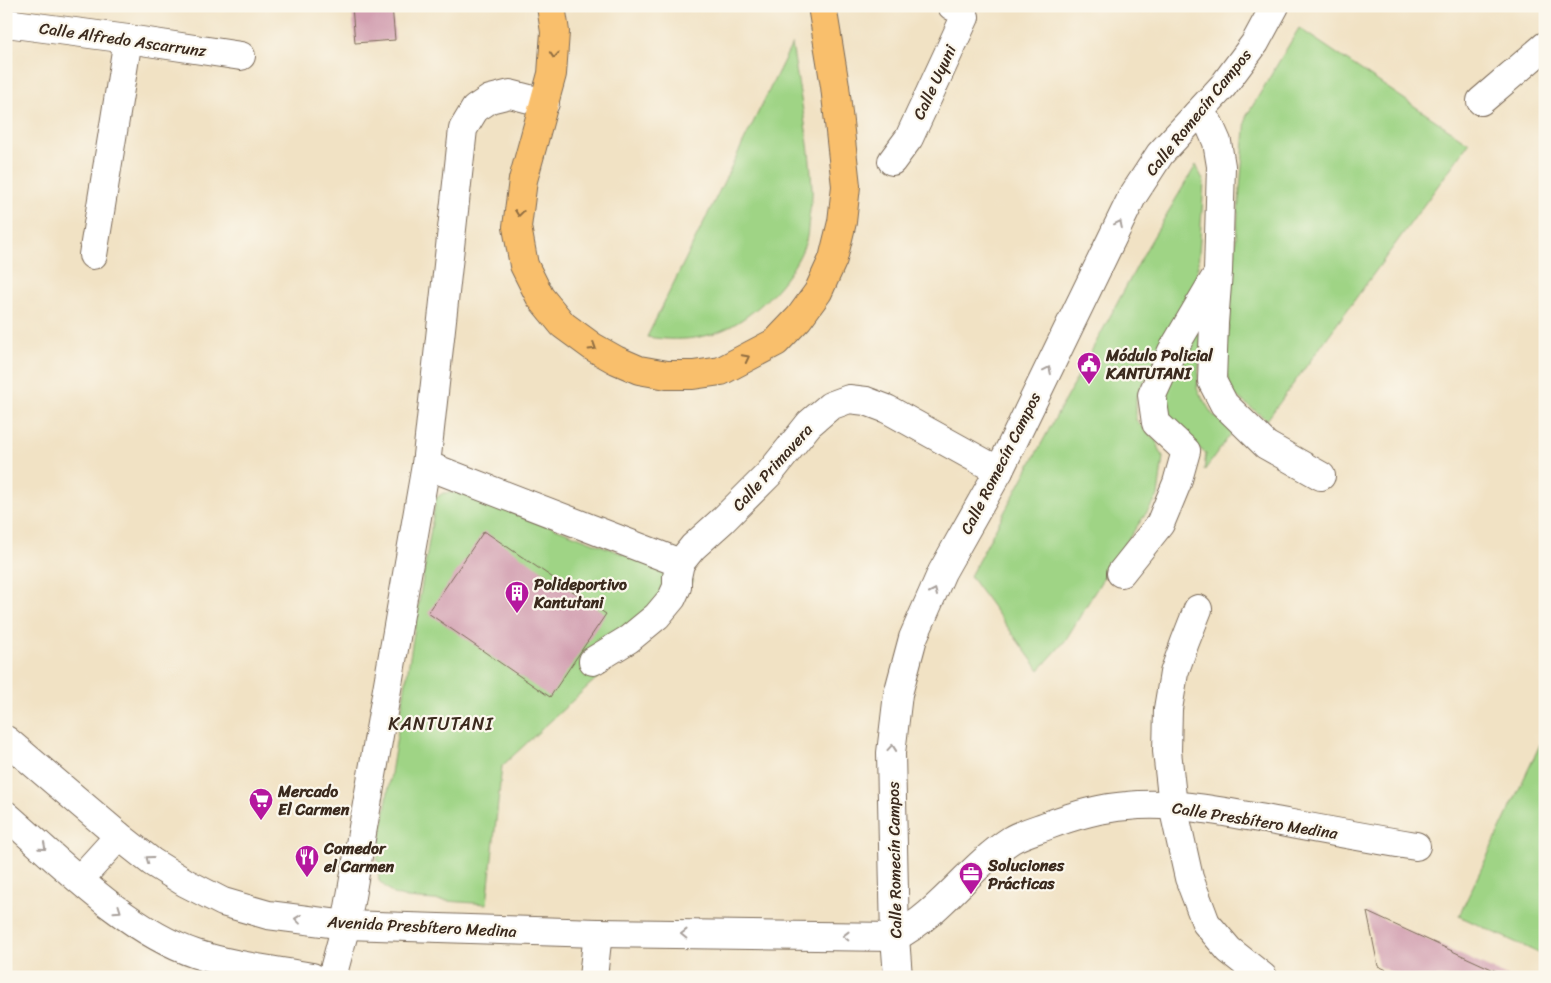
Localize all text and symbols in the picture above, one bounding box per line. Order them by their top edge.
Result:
street label: Calle Alfredo Ascarrunz [38,13,209,66]
street label: Calle Uyuni [904,39,965,125]
street label: Calle Romecín Campos [1138,42,1259,182]
one-way arrow [548,51,559,59]
one-way arrow [514,209,525,217]
one-way arrow [1113,220,1123,229]
one-way arrow [588,340,597,350]
place label: Módulo Policial KANTUTANI [1105,341,1214,388]
public building icon: Módulo Policial KANTUTANI [1076,351,1102,385]
one-way arrow [741,354,750,364]
one-way arrow [1042,366,1052,375]
street label: Calle Romecín Campos [952,386,1049,540]
street label: Calle Primavera [725,417,820,518]
place label: Polideportivo Kantutani [533,570,627,617]
building icon: Polideportivo Kantutani [504,580,530,614]
one-way arrow [927,588,938,597]
district label: KANTUTANI [388,708,495,740]
one-way arrow [886,744,897,752]
place label: Mercado El Carmen [277,777,350,824]
street label: Calle Romecín Campos [879,781,910,939]
supermarket icon: Mercado El Carmen [248,787,274,821]
street label: Calle Presbítero Medina [1170,793,1341,848]
place label: Comedor el Carmen [323,834,395,881]
one-way arrow [37,841,46,849]
restaurant icon: Comedor el Carmen [294,844,320,878]
place label: Soluciones Prácticas [987,851,1065,898]
one-way arrow [146,857,155,865]
office icon: Soluciones Prácticas [958,861,984,895]
one-way arrow [112,904,122,913]
street label: Avenida Presbítero Medina [326,907,517,946]
one-way arrow [294,914,302,925]
one-way arrow [680,929,688,939]
one-way arrow [842,931,850,941]

